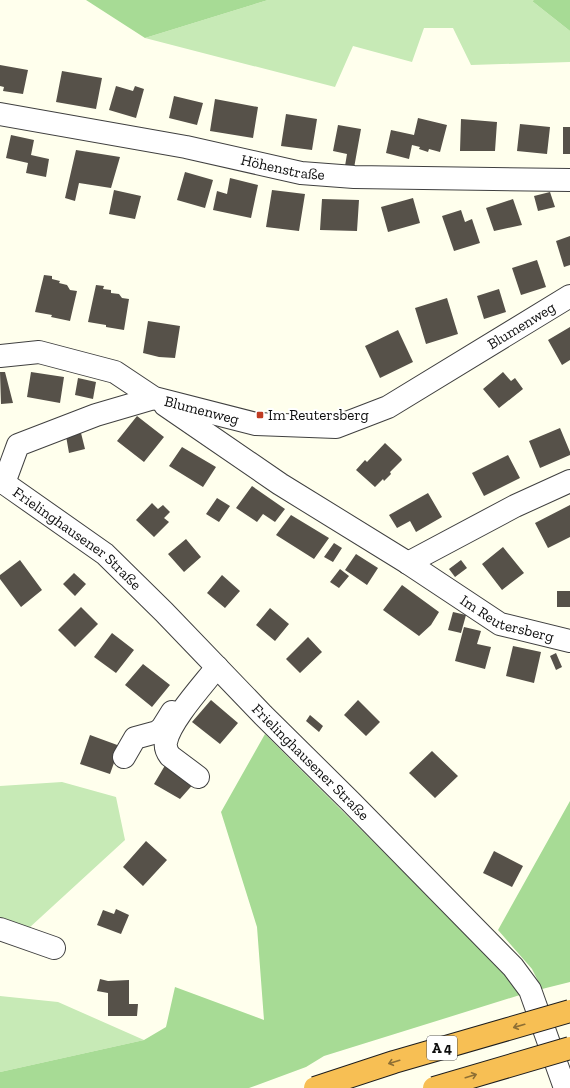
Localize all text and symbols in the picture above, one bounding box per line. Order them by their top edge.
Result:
street label: Höhenstraße [239,151,325,184]
street label: Blumenweg [484,298,559,353]
street label: Blumenweg [163,392,241,428]
place label: Im Reutersberg [268,406,369,424]
marker: Im Reutersberg [255,410,265,420]
street label: Frielinghausener Straße [10,483,145,594]
street label: Im Reutersberg [457,591,556,646]
street label: Frielinghausener Straße [248,700,373,824]
one-way arrow [513,1023,526,1030]
road number: A 4 [427,1036,457,1060]
one-way arrow [388,1059,401,1066]
one-way arrow [464,1072,477,1079]

